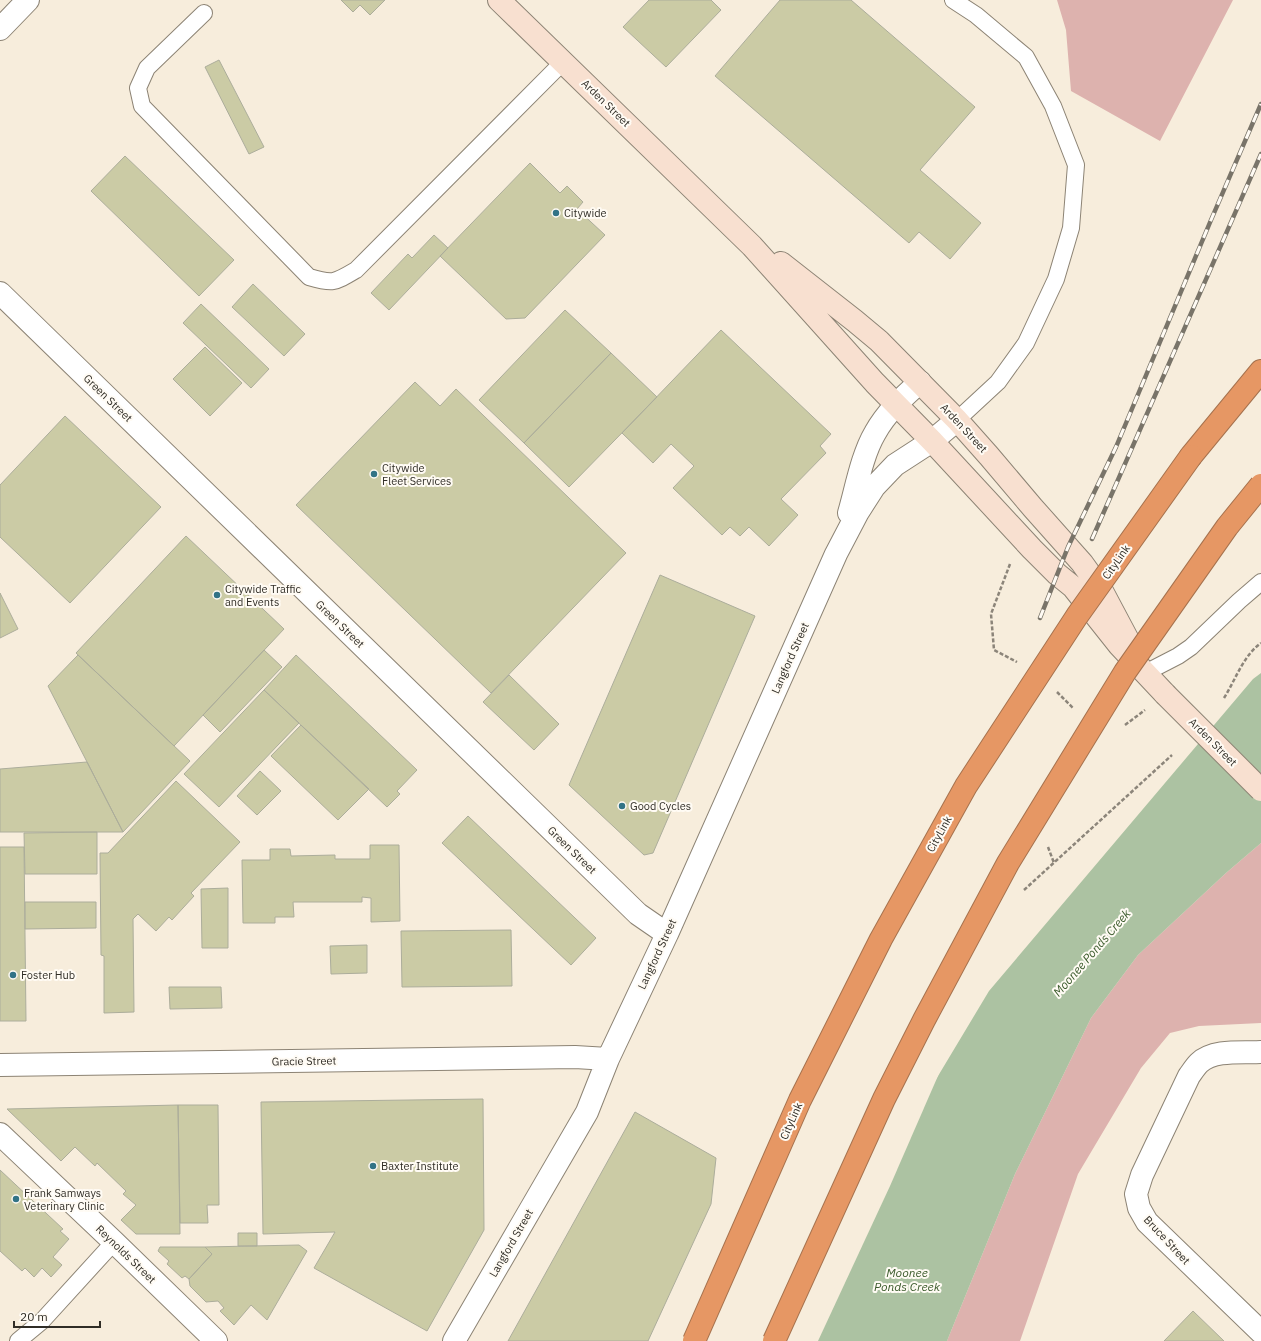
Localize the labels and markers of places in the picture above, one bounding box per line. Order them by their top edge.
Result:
place label: Citywide [564,206,607,220]
marker: Citywide [551,208,561,218]
place label: Citywide Fleet Services [382,461,451,488]
marker: Citywide Fleet Services [369,469,379,479]
place label: Citywide Traffic and Events [225,582,302,609]
marker: Citywide Traffic and Events [212,590,222,600]
place label: Good Cycles [630,799,691,813]
marker: Good Cycles [617,801,627,811]
place label: Foster Hub [21,968,75,982]
marker: Foster Hub [8,970,18,980]
place label: Baxter Institute [381,1159,459,1173]
marker: Baxter Institute [368,1161,378,1171]
place label: Frank Samways Veterinary Clinic [24,1186,105,1213]
marker: Frank Samways Veterinary Clinic [11,1194,21,1204]

